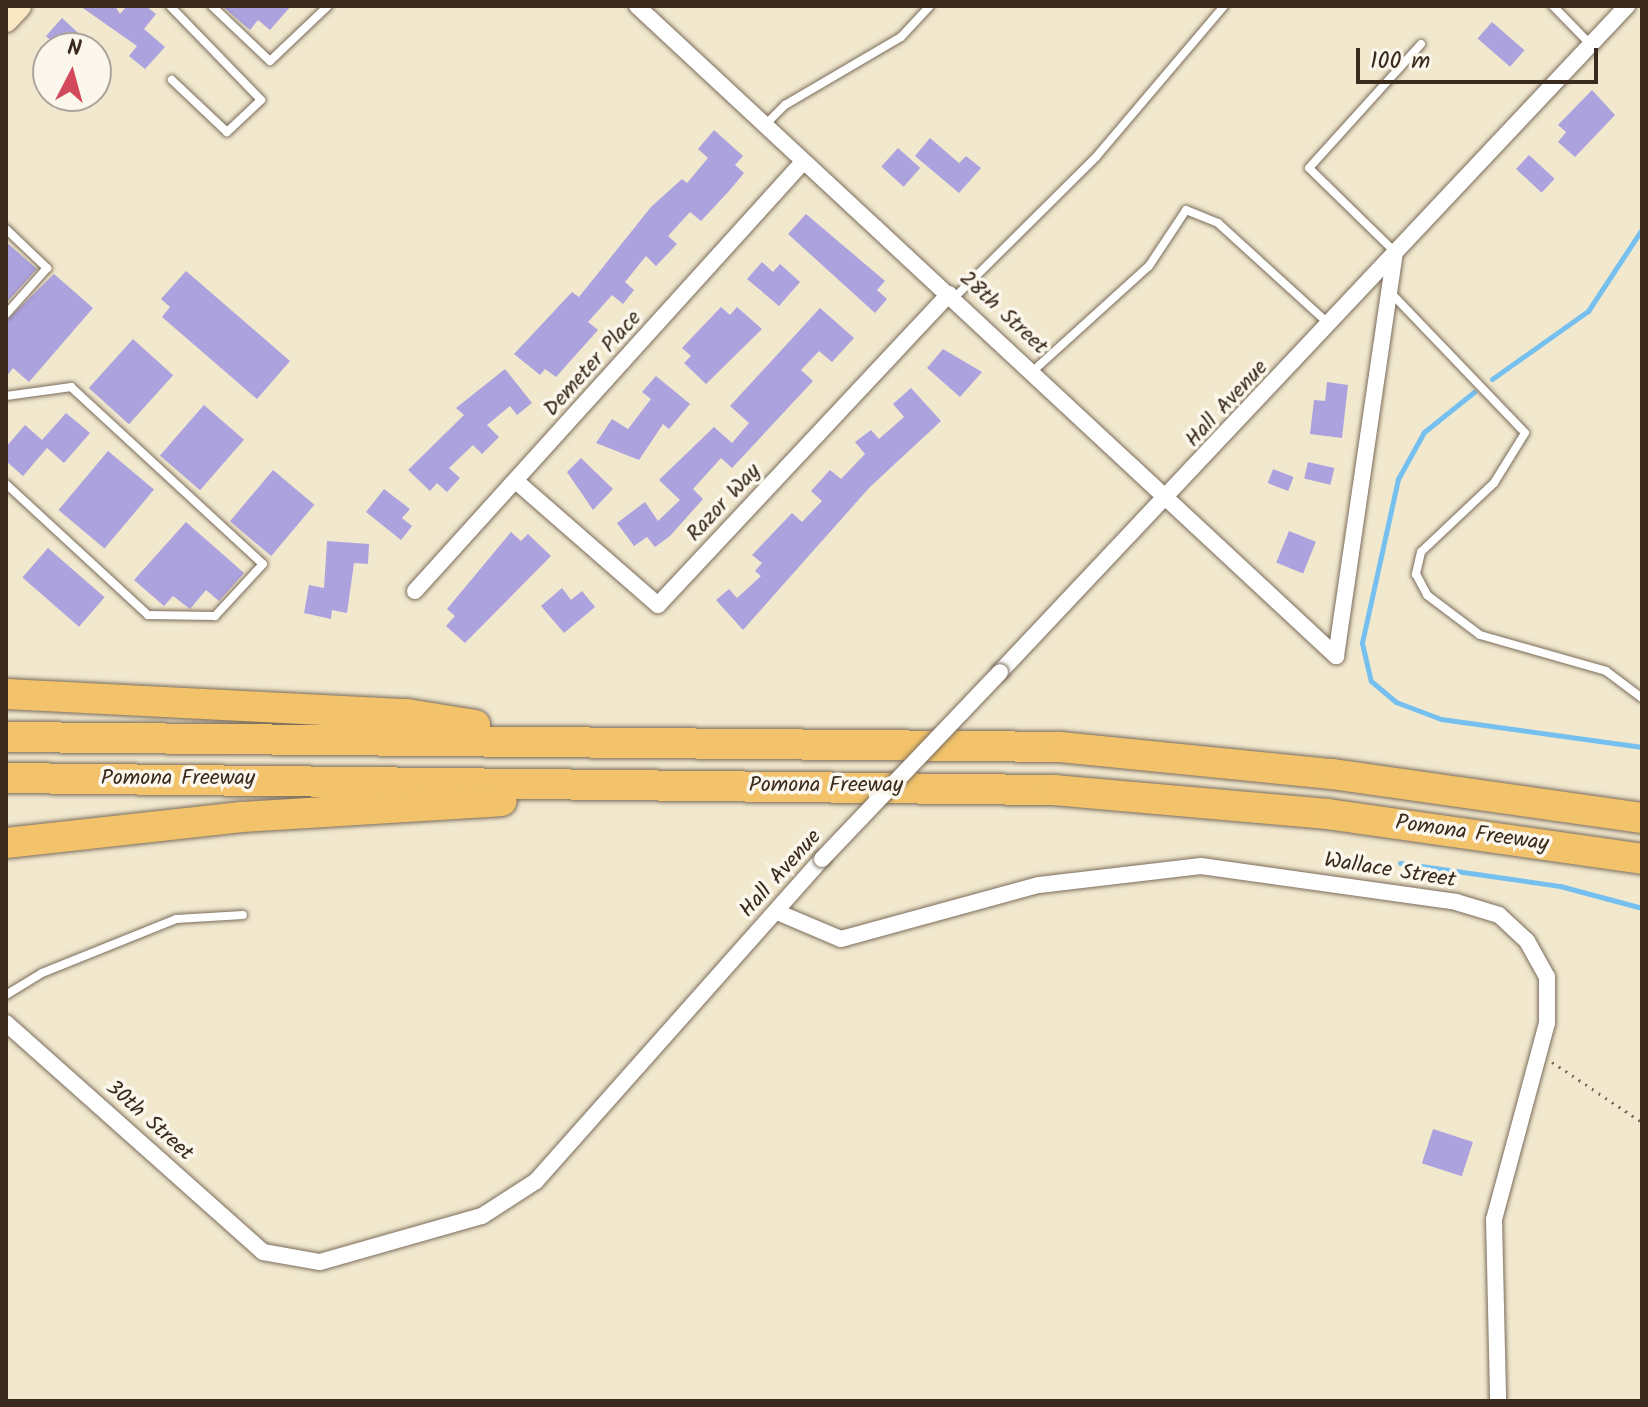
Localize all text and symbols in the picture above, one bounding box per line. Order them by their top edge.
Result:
text: N [66,31,83,68]
north arrow [32,32,112,112]
scale bar [1360,32,1602,82]
text: 100 m [1370,42,1430,81]
street label: 28th Street [953,266,1053,360]
street label: Demeter Place [539,306,647,422]
street label: Hall Avenue [1180,355,1274,453]
street label: Razor Way [681,459,767,547]
street label: Pomona Freeway [101,766,255,792]
street label: Pomona Freeway [749,773,903,799]
street label: Pomona Freeway [1394,810,1550,858]
street label: Hall Avenue [735,825,827,923]
street label: Wallace Street [1322,848,1458,894]
street label: 30th Street [100,1075,198,1167]

